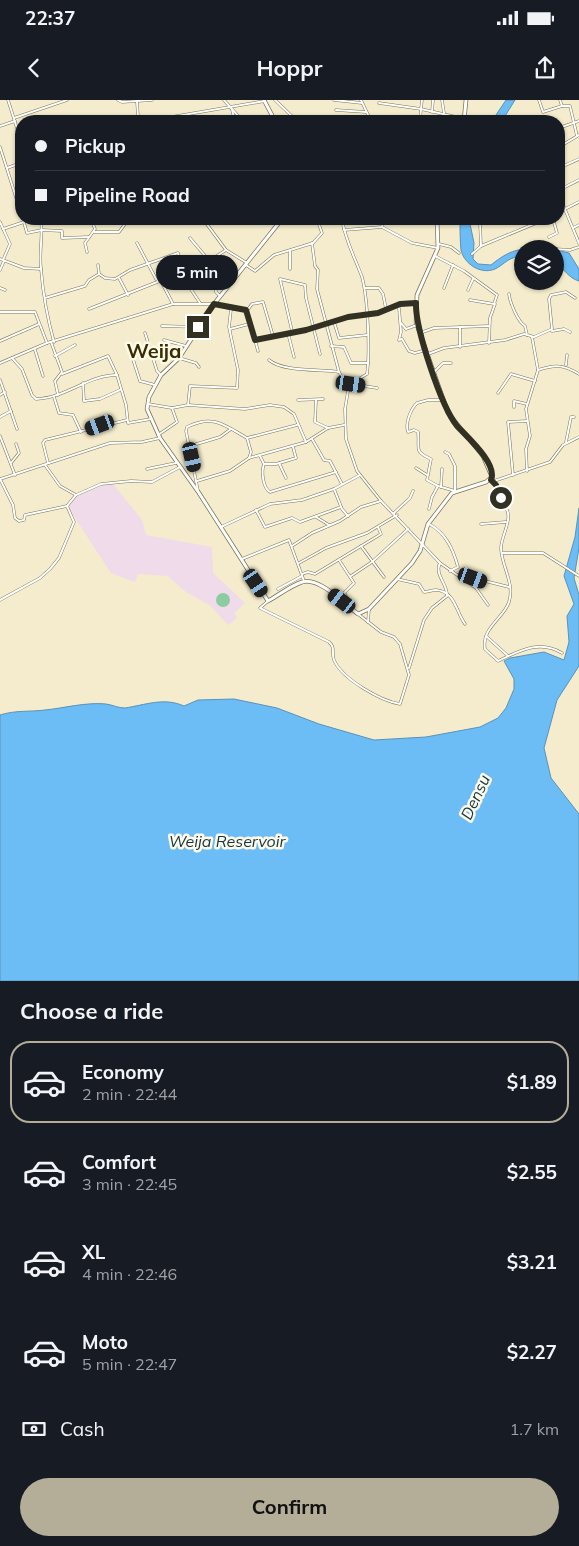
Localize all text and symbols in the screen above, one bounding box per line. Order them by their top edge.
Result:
text: 22:37 [25,6,75,30]
icon: back [20,54,48,82]
text: Hoppr [257,54,322,82]
icon: share [531,54,559,82]
text: Pickup [65,134,126,158]
text: Pipeline Road [65,183,190,207]
map controls [514,240,564,290]
button: layers [514,240,564,290]
callout: 5 min [157,254,239,290]
text: 5 min [176,262,218,282]
route end [187,316,209,338]
district label: Weija [127,338,181,363]
car [335,374,366,394]
car [83,413,116,437]
car [181,441,202,473]
route start [490,487,512,509]
car [241,566,270,600]
car [456,566,489,590]
car [325,586,358,616]
water label: Densu [456,771,494,823]
water label: Weija Reservoir [169,831,286,851]
text: Choose a ride [20,997,163,1025]
icon: car [22,1060,67,1105]
text: Economy [82,1060,164,1084]
text: $1.89 [507,1070,557,1094]
text: 2 min · 22:44 [82,1084,177,1104]
icon: car [22,1150,67,1195]
text: Comfort [82,1150,156,1174]
text: $2.55 [507,1160,557,1184]
text: 3 min · 22:45 [82,1174,177,1194]
icon: car [22,1240,67,1285]
text: XL [82,1240,105,1264]
text: $3.21 [507,1250,557,1274]
text: 4 min · 22:46 [82,1264,177,1284]
icon: car [22,1330,67,1375]
text: Moto [82,1330,128,1354]
text: $2.27 [507,1340,557,1364]
text: 5 min · 22:47 [82,1354,177,1374]
icon: cash [20,1415,48,1443]
text: Cash [60,1417,105,1441]
text: 1.7 km [510,1419,559,1439]
button: Confirm [20,1478,559,1536]

